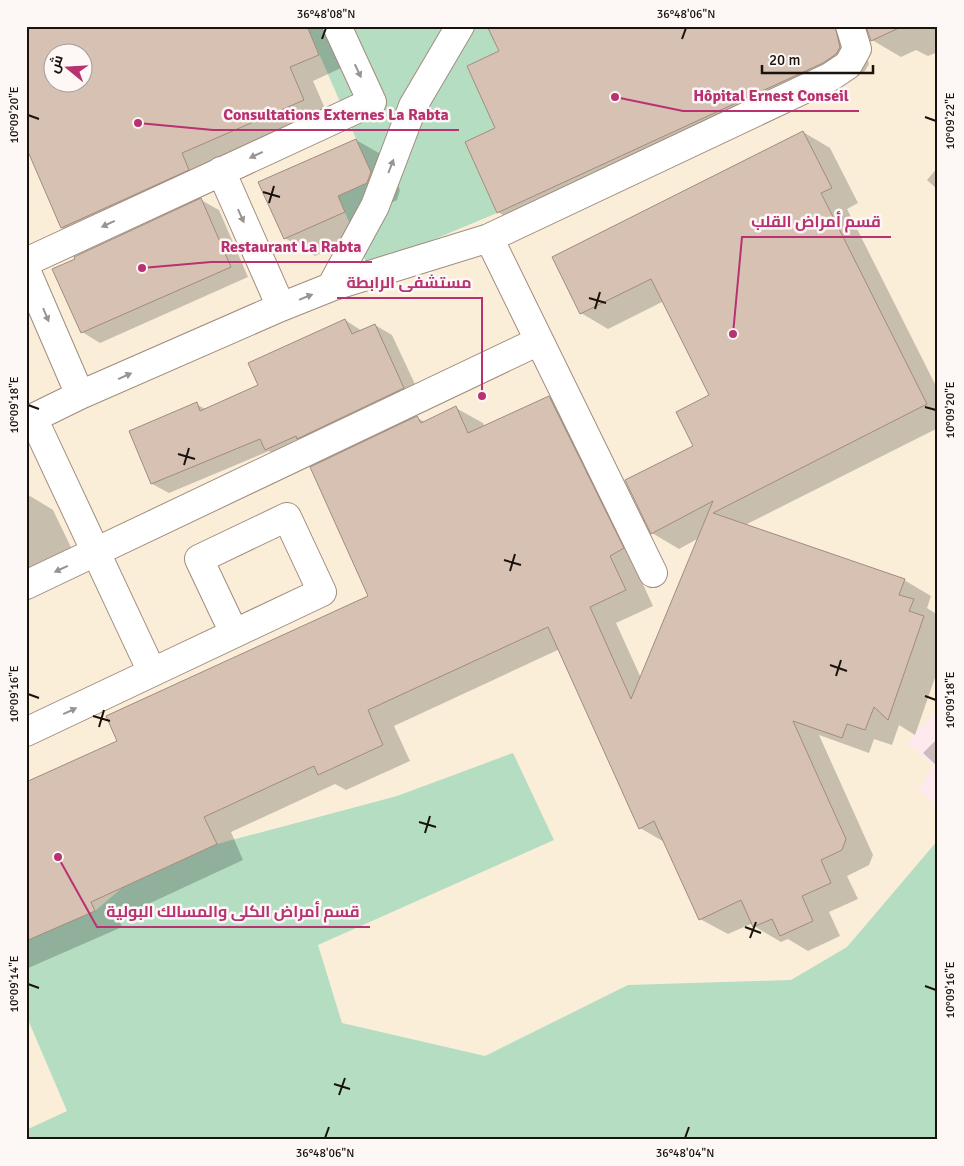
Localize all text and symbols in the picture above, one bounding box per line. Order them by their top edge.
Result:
text: 36°48'08"N [297,7,355,22]
text: 36°48'06"N [657,7,715,22]
north arrow [42,42,92,92]
scale bar [762,42,873,74]
text: 20 m [769,51,800,69]
text: ش [45,53,67,75]
one-way arrow [354,64,362,78]
callout: Hôpital Ernest Conseil [683,80,859,111]
text: 10°09'20"E [7,86,22,144]
text: Hôpital Ernest Conseil [693,86,849,106]
text: 10°09'22"E [943,92,958,150]
callout: Consultations Externes La Rabta [213,99,459,130]
text: Consultations Externes La Rabta [223,105,449,125]
one-way arrow [248,151,263,160]
one-way arrow [387,158,395,173]
callout: قسم أمراض القلب [742,206,891,237]
one-way arrow [237,209,245,223]
text: قسم أمراض القلب [751,211,881,233]
one-way arrow [101,220,115,228]
callout: Restaurant La Rabta [211,231,372,262]
text: Restaurant La Rabta [220,237,362,257]
callout: مستشفى الرابطة [337,267,482,298]
text: مستشفى الرابطة [346,273,472,293]
one-way arrow [299,293,314,301]
one-way arrow [42,308,50,322]
one-way arrow [118,371,132,379]
text: 10°09'18"E [7,376,22,434]
text: 10°09'20"E [943,381,958,439]
one-way arrow [54,565,68,573]
text: 10°09'16"E [7,665,22,723]
text: 10°09'18"E [943,671,958,729]
one-way arrow [63,707,77,715]
callout: قسم أمراض الكلى والمسالك البولية [97,896,370,927]
text: قسم أمراض الكلى والمسالك البولية [106,901,360,923]
text: 10°09'14"E [7,955,22,1013]
text: 10°09'16"E [943,961,958,1019]
text: 36°48'06"N [296,1146,354,1161]
text: 36°48'04"N [656,1146,714,1161]

